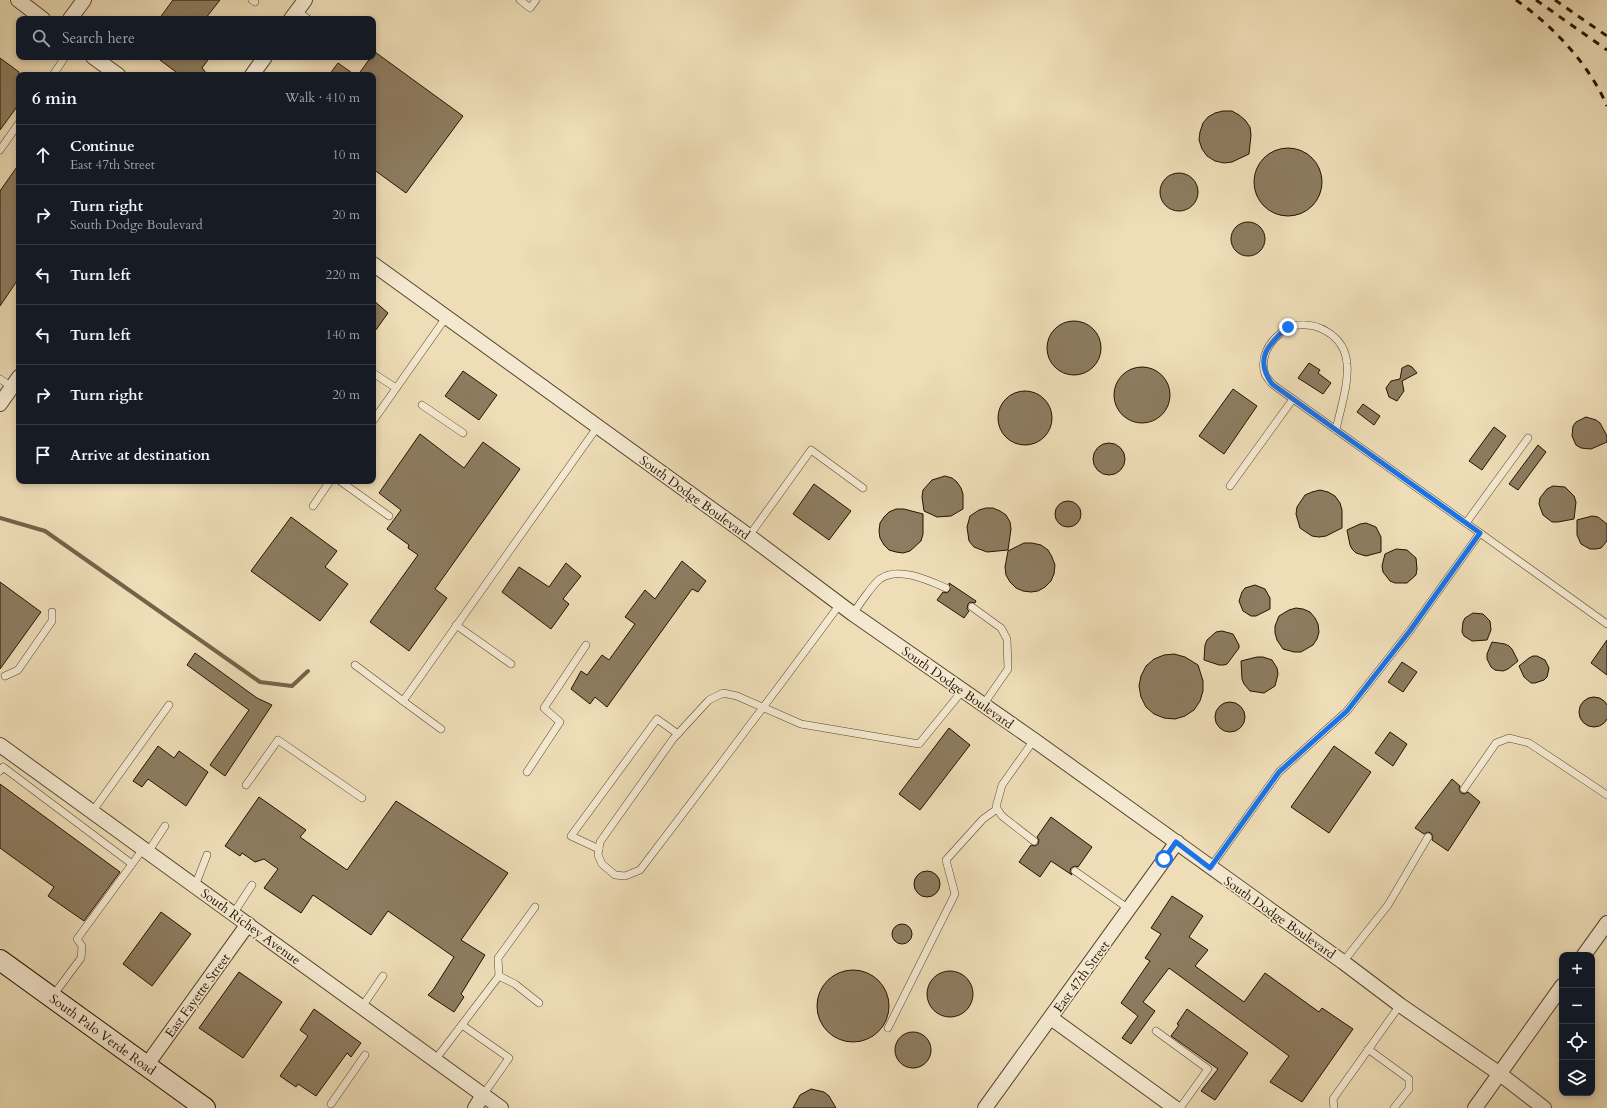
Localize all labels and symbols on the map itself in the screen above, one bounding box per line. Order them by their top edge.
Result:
route end [1279,318,1297,336]
street label: South Dodge Boulevard [635,452,753,544]
street label: South Dodge Boulevard [898,642,1017,733]
route start [1155,850,1173,868]
street label: South Dodge Boulevard [1220,872,1339,963]
street label: South Richey Avenue [197,884,304,969]
street label: East 47th Street [1050,937,1114,1016]
street label: East Fayette Street [161,950,235,1041]
street label: South Palo Verde Road [45,990,159,1080]

